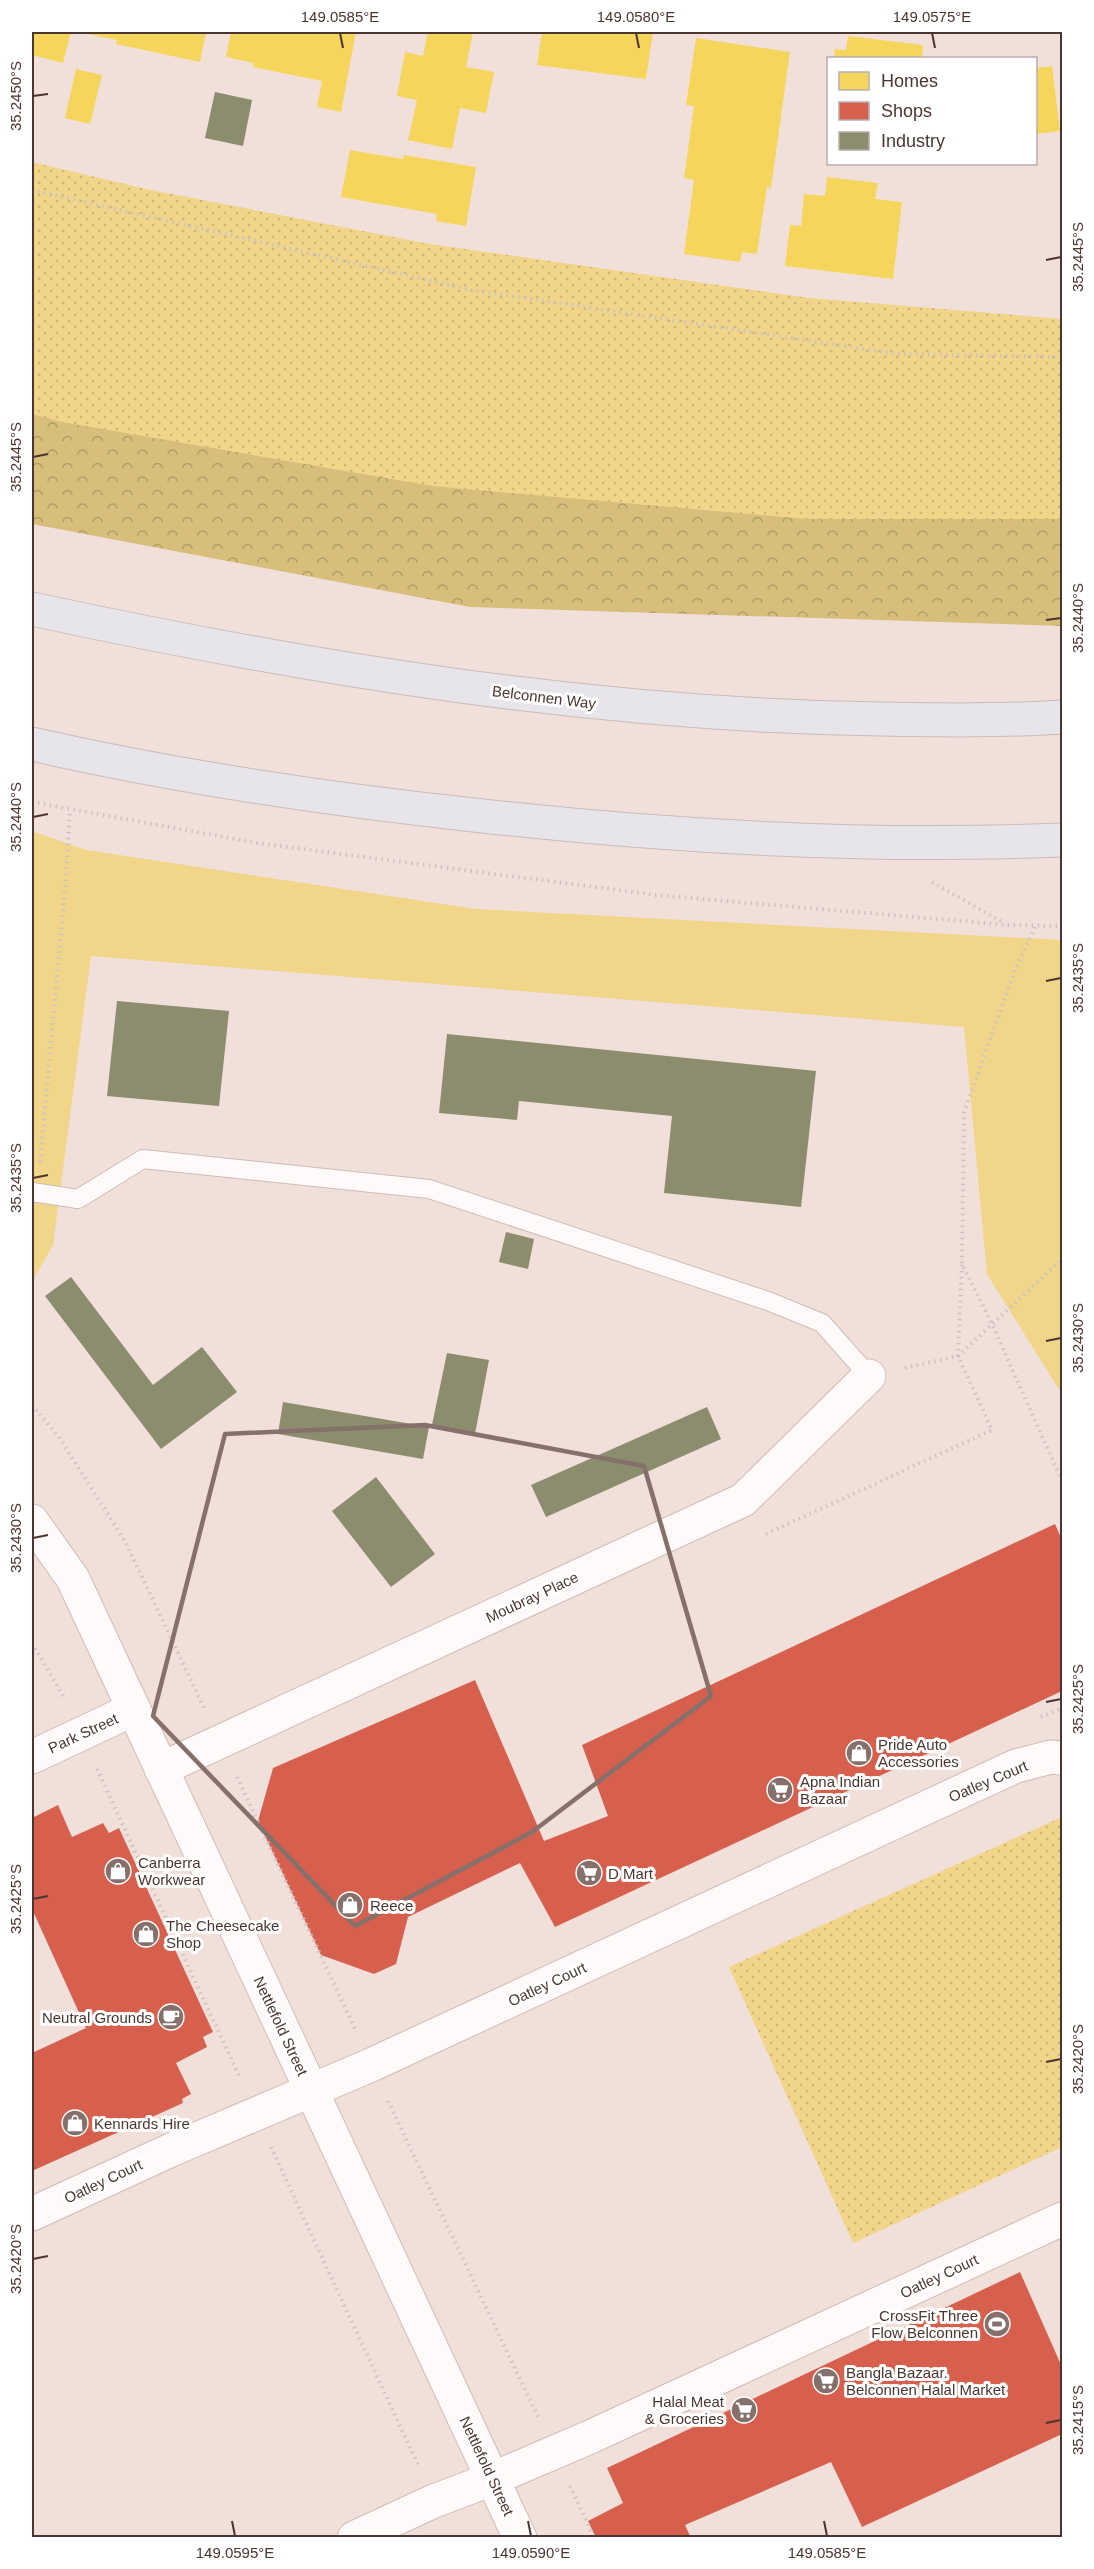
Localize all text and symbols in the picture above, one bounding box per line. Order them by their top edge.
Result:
text: 149.0585°E [301,8,379,25]
text: 149.0580°E [597,8,675,25]
text: 149.0575°E [893,8,971,25]
legend [827,57,1037,165]
text: 35.2450°S [7,61,24,131]
text: Homes [881,71,938,91]
text: Shops [881,101,932,121]
text: Industry [881,131,945,151]
text: 35.2445°S [1069,222,1086,292]
text: 35.2445°S [7,422,24,492]
text: 35.2440°S [1069,583,1086,653]
street label: Belconnen Way [491,682,597,712]
text: 35.2440°S [7,782,24,852]
text: 35.2435°S [1069,943,1086,1013]
text: 35.2435°S [7,1143,24,1213]
text: 35.2430°S [1069,1303,1086,1373]
text: 35.2430°S [7,1503,24,1573]
street label: Moubray Place [483,1568,581,1626]
text: 35.2425°S [1069,1664,1086,1734]
street label: Park Street [45,1709,121,1757]
place label: Pride Auto Accessories [878,1736,959,1770]
shop icon: Pride Auto Accessories [844,1738,874,1768]
street label: Oatley Court [946,1756,1031,1805]
place label: Apna Indian Bazaar [800,1773,880,1807]
supermarket icon: Apna Indian Bazaar [765,1775,795,1805]
place label: Canberra Workwear [138,1854,205,1888]
shop icon: Canberra Workwear [103,1856,133,1886]
supermarket icon: D Mart [574,1858,604,1888]
text: 35.2425°S [7,1864,24,1934]
place label: D Mart [608,1865,654,1882]
shop icon: Reece [335,1890,365,1920]
place label: Reece [370,1897,413,1914]
place label: The Cheesecake Shop [166,1917,279,1951]
shop icon: The Cheesecake Shop [131,1919,161,1949]
street label: Oatley Court [505,1958,590,2009]
street label: Nettlefold Street [251,1974,312,2079]
cafe icon: Neutral Grounds [156,2002,186,2032]
place label: Neutral Grounds [42,2009,152,2026]
text: 35.2420°S [1069,2024,1086,2094]
shop icon: Kennards Hire [60,2108,90,2138]
place label: Kennards Hire [94,2115,190,2132]
street label: Oatley Court [61,2155,146,2206]
text: 35.2420°S [7,2224,24,2294]
street label: Oatley Court [897,2250,982,2301]
place label: CrossFit Three Flow Belconnen [871,2307,978,2341]
sports icon: CrossFit Three Flow Belconnen [982,2309,1012,2339]
place label: Bangla Bazaar. Belconnen Halal Market [846,2364,1006,2398]
supermarket icon: Bangla Bazaar. Belconnen Halal Market [811,2366,841,2396]
text: 35.2415°S [1069,2385,1086,2455]
place label: Halal Meat & Groceries [645,2393,725,2427]
supermarket icon: Halal Meat & Groceries [729,2395,759,2425]
street label: Nettlefold Street [457,2414,518,2519]
text: 149.0595°E [196,2544,274,2561]
text: 149.0590°E [492,2544,570,2561]
text: 149.0585°E [788,2544,866,2561]

